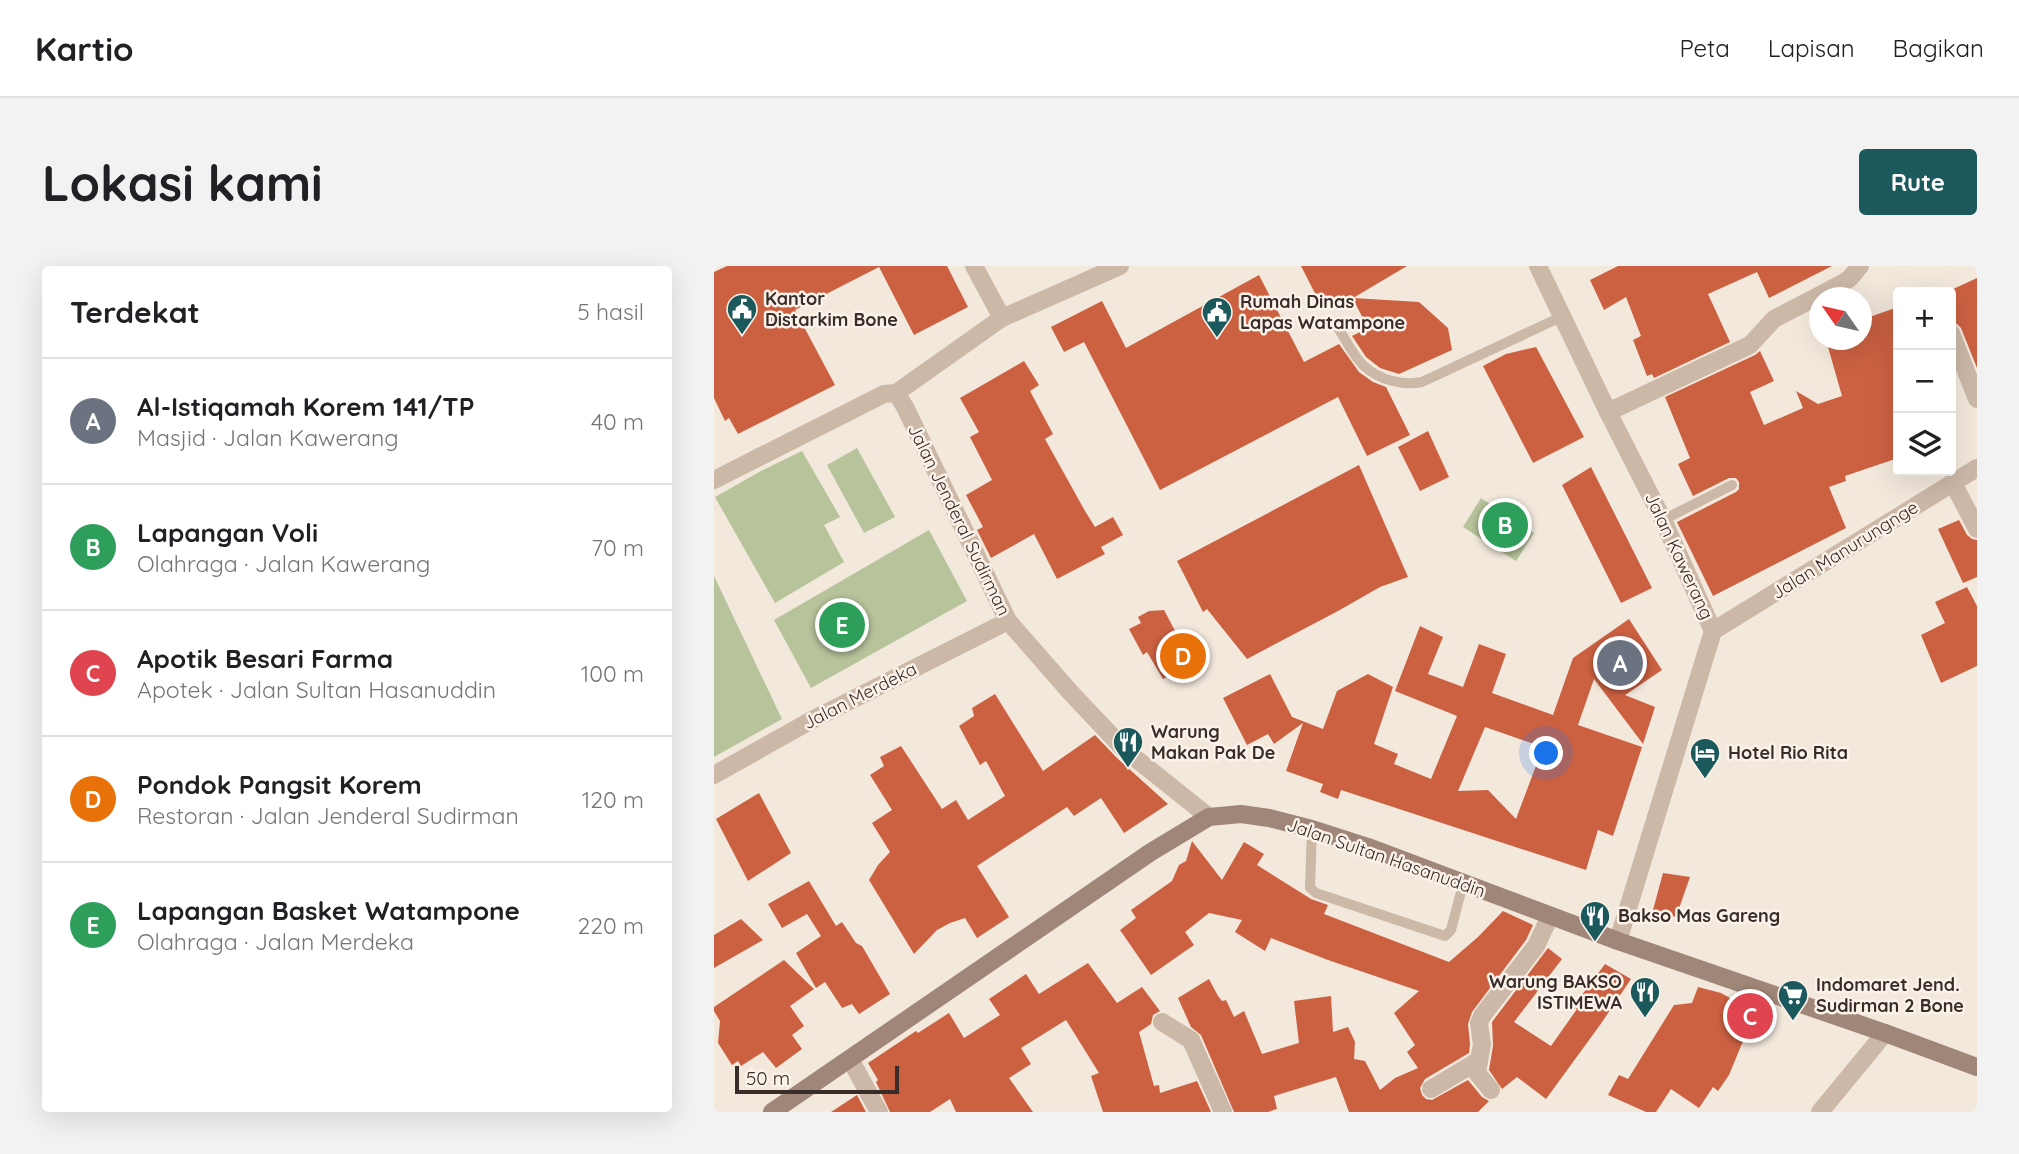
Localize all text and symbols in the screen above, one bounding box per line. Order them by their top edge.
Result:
text: Kartio [35,28,134,69]
text: Peta [1679,33,1730,63]
text: Lapisan [1768,33,1855,63]
text: Bagikan [1893,33,1984,63]
button: Rute [1859,149,1977,215]
text: Lokasi kami [42,152,323,213]
place label: Kantor Distarkim Bone [765,287,898,331]
north arrow [1809,287,1872,350]
map controls [1893,287,1956,476]
button: + [1893,287,1956,350]
place label: Rumah Dinas Lapas Watampone [1240,290,1405,334]
public building icon: Kantor Distarkim Bone [725,292,759,336]
text: Terdekat [70,293,200,331]
public building icon: Rumah Dinas Lapas Watampone [1200,295,1234,339]
text: 5 hasil [577,297,644,326]
button: − [1893,350,1956,413]
text: Al-Istiqamah Korem 141/TP [137,390,474,423]
text: A [86,407,100,436]
text: 40 m [591,407,644,436]
button: layers [1893,413,1956,476]
street label: Jalan Jenderal Sudirman [903,420,1016,619]
text: Masjid · Jalan Kawerang [137,423,399,452]
street label: Jalan Kawerang [1640,489,1719,623]
street label: Jalan Manurungnge [1767,495,1922,604]
pin: B [1482,499,1528,551]
text: Lapangan Voli [137,516,318,549]
text: B [85,533,101,562]
text: 70 m [591,533,644,562]
text: Olahraga · Jalan Kawerang [137,549,430,578]
pin: E [819,599,865,651]
pin: D [1160,630,1206,682]
pin: A [1597,637,1643,689]
text: Apotik Besari Farma [137,642,393,675]
street label: Jalan Merdeka [799,657,921,734]
text: C [86,659,100,688]
text: 100 m [581,659,644,688]
text: Apotek · Jalan Sultan Hasanuddin [137,675,496,704]
place label: Warung Makan Pak De [1151,720,1275,764]
restaurant icon: Warung Makan Pak De [1111,725,1145,769]
your location [1529,736,1563,770]
hotel icon: Hotel Rio Rita [1688,736,1722,780]
place label: Hotel Rio Rita [1728,741,1848,764]
text: Pondok Pangsit Korem [137,768,422,801]
text: D [85,785,101,814]
text: 120 m [582,785,644,814]
text: Restoran · Jalan Jenderal Sudirman [137,801,519,830]
street label: Jalan Sultan Hasanuddin [1284,813,1488,902]
text: Lapangan Basket Watampone [137,894,520,927]
restaurant icon: Bakso Mas Gareng [1578,899,1612,943]
place label: Bakso Mas Gareng [1618,904,1780,927]
text: E [86,911,100,940]
text: 220 m [578,911,644,940]
text: Olahraga · Jalan Merdeka [137,927,414,956]
place label: Warung BAKSO ISTIMEWA [1489,970,1622,1014]
place label: Indomaret Jend. Sudirman 2 Bone [1816,973,1964,1017]
restaurant icon: Warung BAKSO ISTIMEWA [1628,975,1662,1019]
supermarket icon: Indomaret Jend. Sudirman 2 Bone [1776,978,1810,1022]
pin: C [1727,990,1773,1042]
scale bar [735,1063,900,1095]
text: 50 m [746,1066,790,1090]

